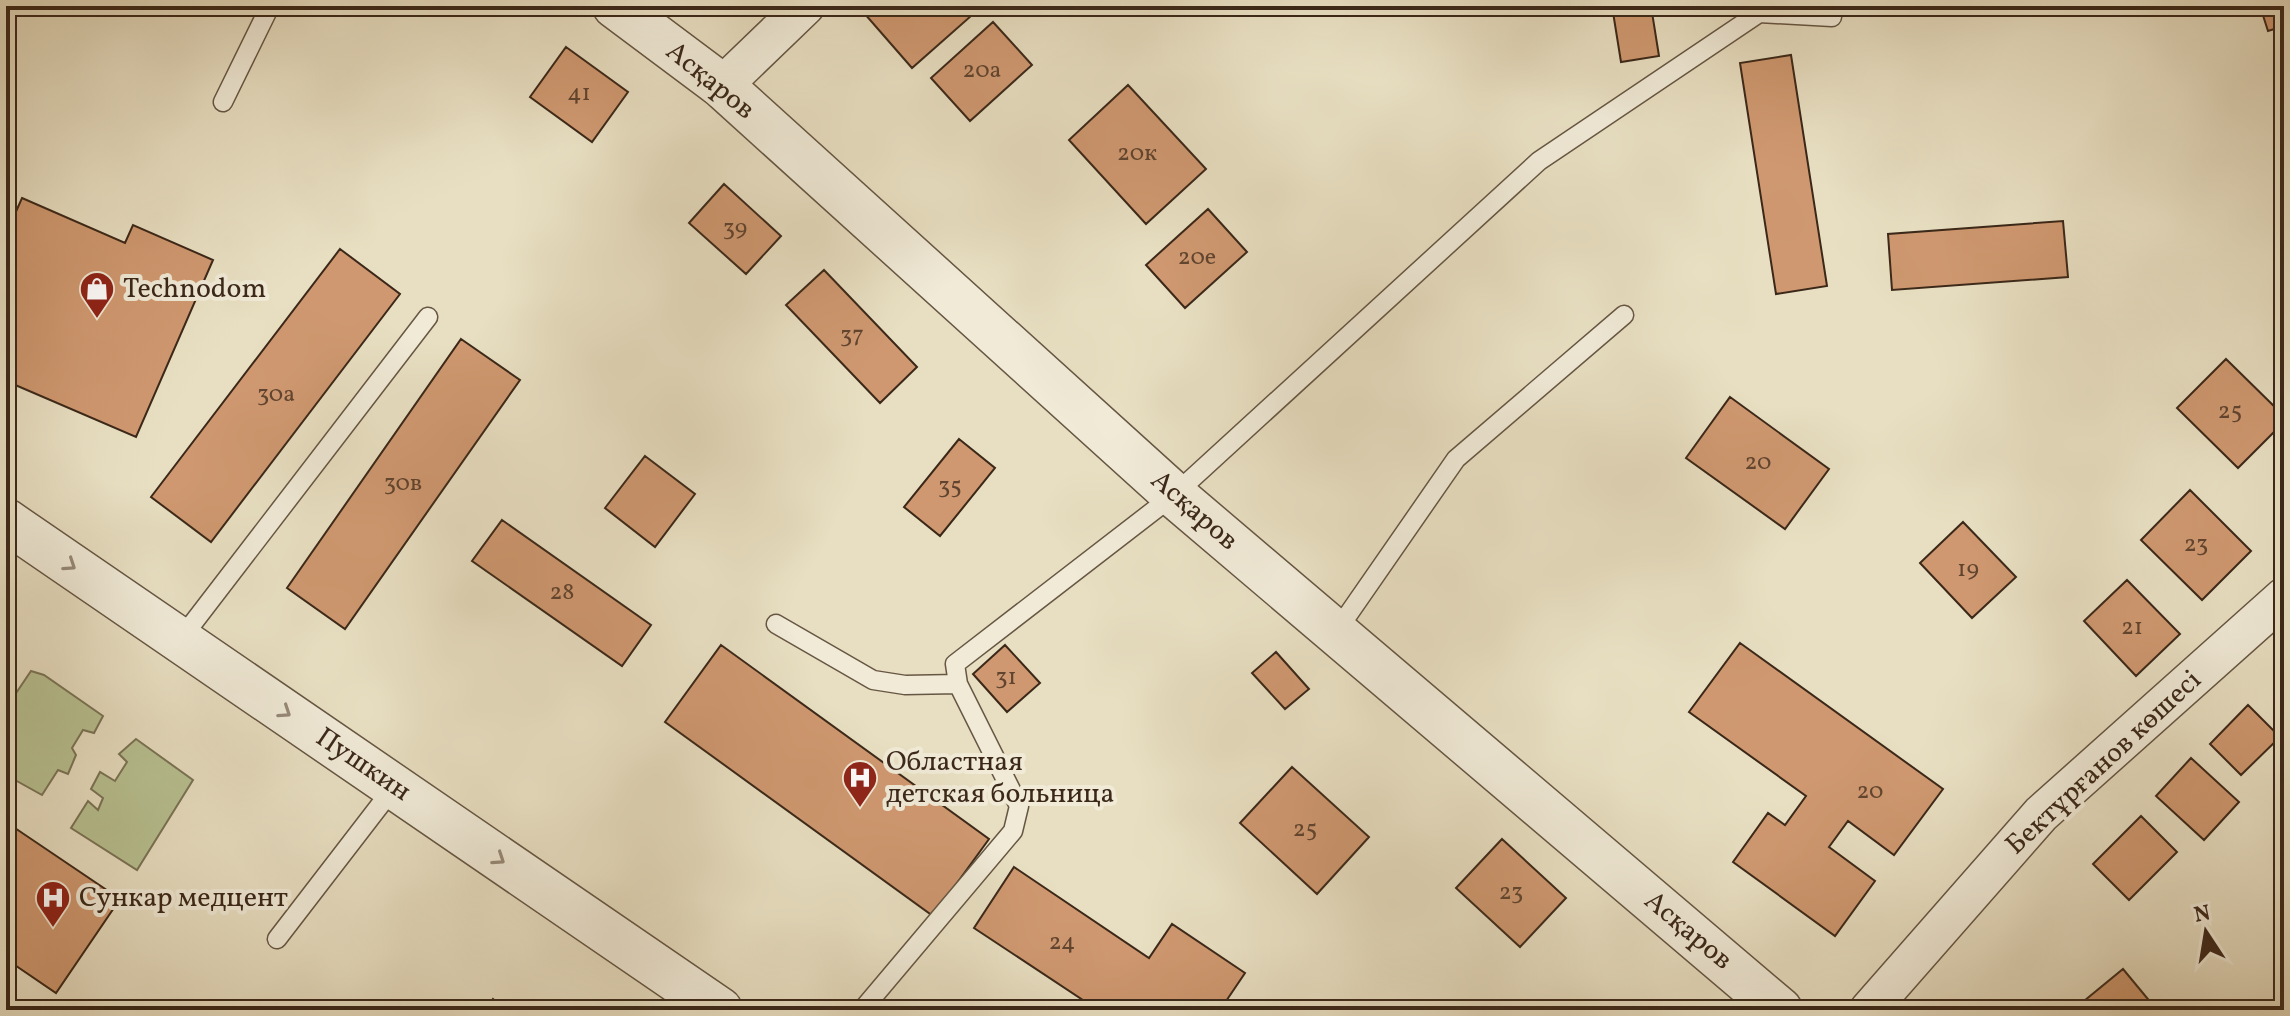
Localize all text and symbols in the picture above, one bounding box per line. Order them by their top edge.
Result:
street label: Асқаров [657,33,763,129]
house number: 20а [962,54,1002,88]
house number: 41 [567,77,591,111]
house number: 20к [1117,137,1157,171]
house number: 39 [723,212,747,246]
house number: 20е [1178,241,1216,275]
shop icon: Technodom [78,270,116,320]
place label: Technodom [123,270,266,309]
house number: 37 [840,319,864,353]
house number: 30а [257,378,295,412]
house number: 25 [2218,395,2242,429]
house number: 20 [1744,446,1772,480]
street label: Асқаров [1142,462,1246,560]
house number: 30в [384,467,422,501]
house number: 35 [938,470,962,504]
house number: 23 [2184,528,2208,562]
house number: 19 [1957,553,1979,587]
one-way arrow [62,555,76,570]
house number: 28 [549,576,575,610]
house number: 21 [2121,611,2143,645]
house number: 31 [995,661,1017,695]
street label: Бектұрғанов көшесі [1997,662,2211,864]
one-way arrow [276,702,290,717]
street label: Пушкин [308,719,418,811]
place label: Областная детская больница [886,743,1115,814]
hospital icon: Областная детская больница [841,759,879,809]
house number: 20 [1856,775,1884,809]
house number: 25 [1293,813,1317,847]
one-way arrow [491,849,505,864]
house number: 23 [1499,876,1523,910]
hospital icon: Сункар медцент [34,879,72,929]
place label: Сункар медцент [79,879,288,918]
street label: Асқаров [1635,882,1741,980]
north arrow [2166,892,2246,972]
text: N [2191,898,2213,932]
house number: 24 [1049,926,1075,960]

